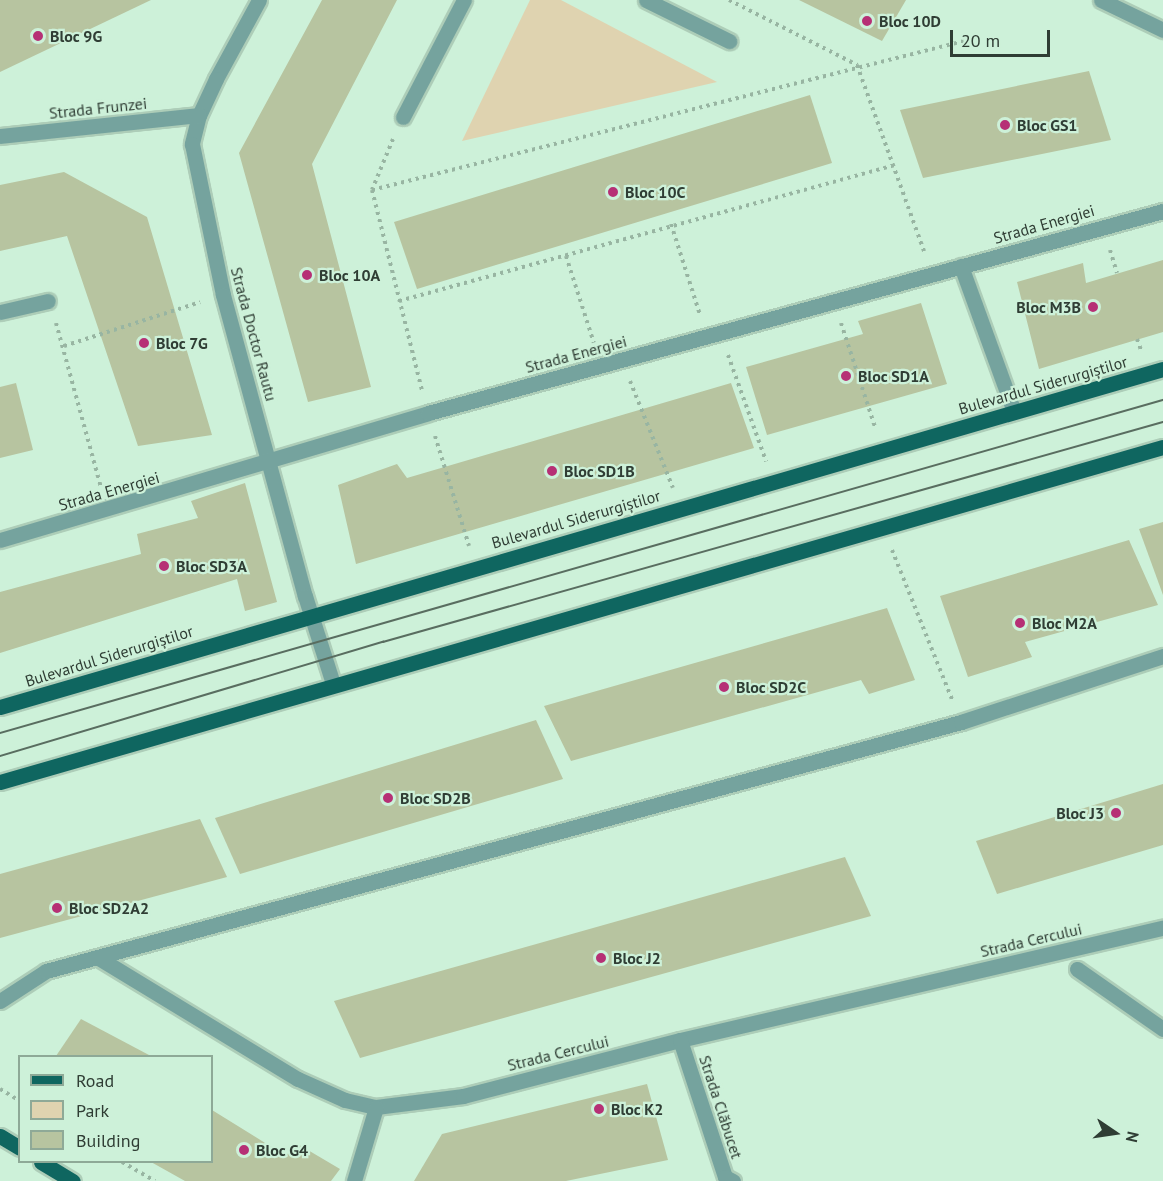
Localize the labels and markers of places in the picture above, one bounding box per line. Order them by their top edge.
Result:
place label: Bloc 10D [879,11,941,31]
marker: Bloc 10D [860,14,874,28]
place label: Bloc 9G [50,26,103,46]
marker: Bloc 9G [31,29,45,43]
place label: Bloc GS1 [1017,115,1078,135]
marker: Bloc GS1 [998,118,1012,132]
place label: Bloc 10C [625,182,686,202]
marker: Bloc 10C [606,185,620,199]
place label: Bloc 10A [319,265,381,285]
marker: Bloc 10A [300,268,314,282]
place label: Bloc M3B [1016,297,1081,317]
marker: Bloc M3B [1086,300,1100,314]
place label: Bloc 7G [156,333,208,353]
marker: Bloc 7G [137,336,151,350]
place label: Bloc SD1A [858,366,929,386]
marker: Bloc SD1A [839,369,853,383]
place label: Bloc SD1B [564,461,635,481]
marker: Bloc SD1B [545,464,559,478]
place label: Bloc SD3A [176,556,247,576]
marker: Bloc SD3A [157,559,171,573]
place label: Bloc M2A [1032,613,1097,633]
marker: Bloc M2A [1013,616,1027,630]
place label: Bloc SD2C [736,677,807,697]
marker: Bloc SD2C [717,680,731,694]
place label: Bloc SD2B [400,788,471,808]
marker: Bloc SD2B [381,791,395,805]
place label: Bloc J3 [1056,803,1104,823]
marker: Bloc J3 [1109,806,1123,820]
place label: Bloc SD2A2 [69,898,149,918]
marker: Bloc SD2A2 [50,901,64,915]
place label: Bloc J2 [613,948,661,968]
marker: Bloc J2 [594,951,608,965]
place label: Bloc K2 [611,1099,664,1119]
marker: Bloc K2 [592,1102,606,1116]
place label: Bloc G4 [256,1140,309,1160]
marker: Bloc G4 [237,1143,251,1157]

